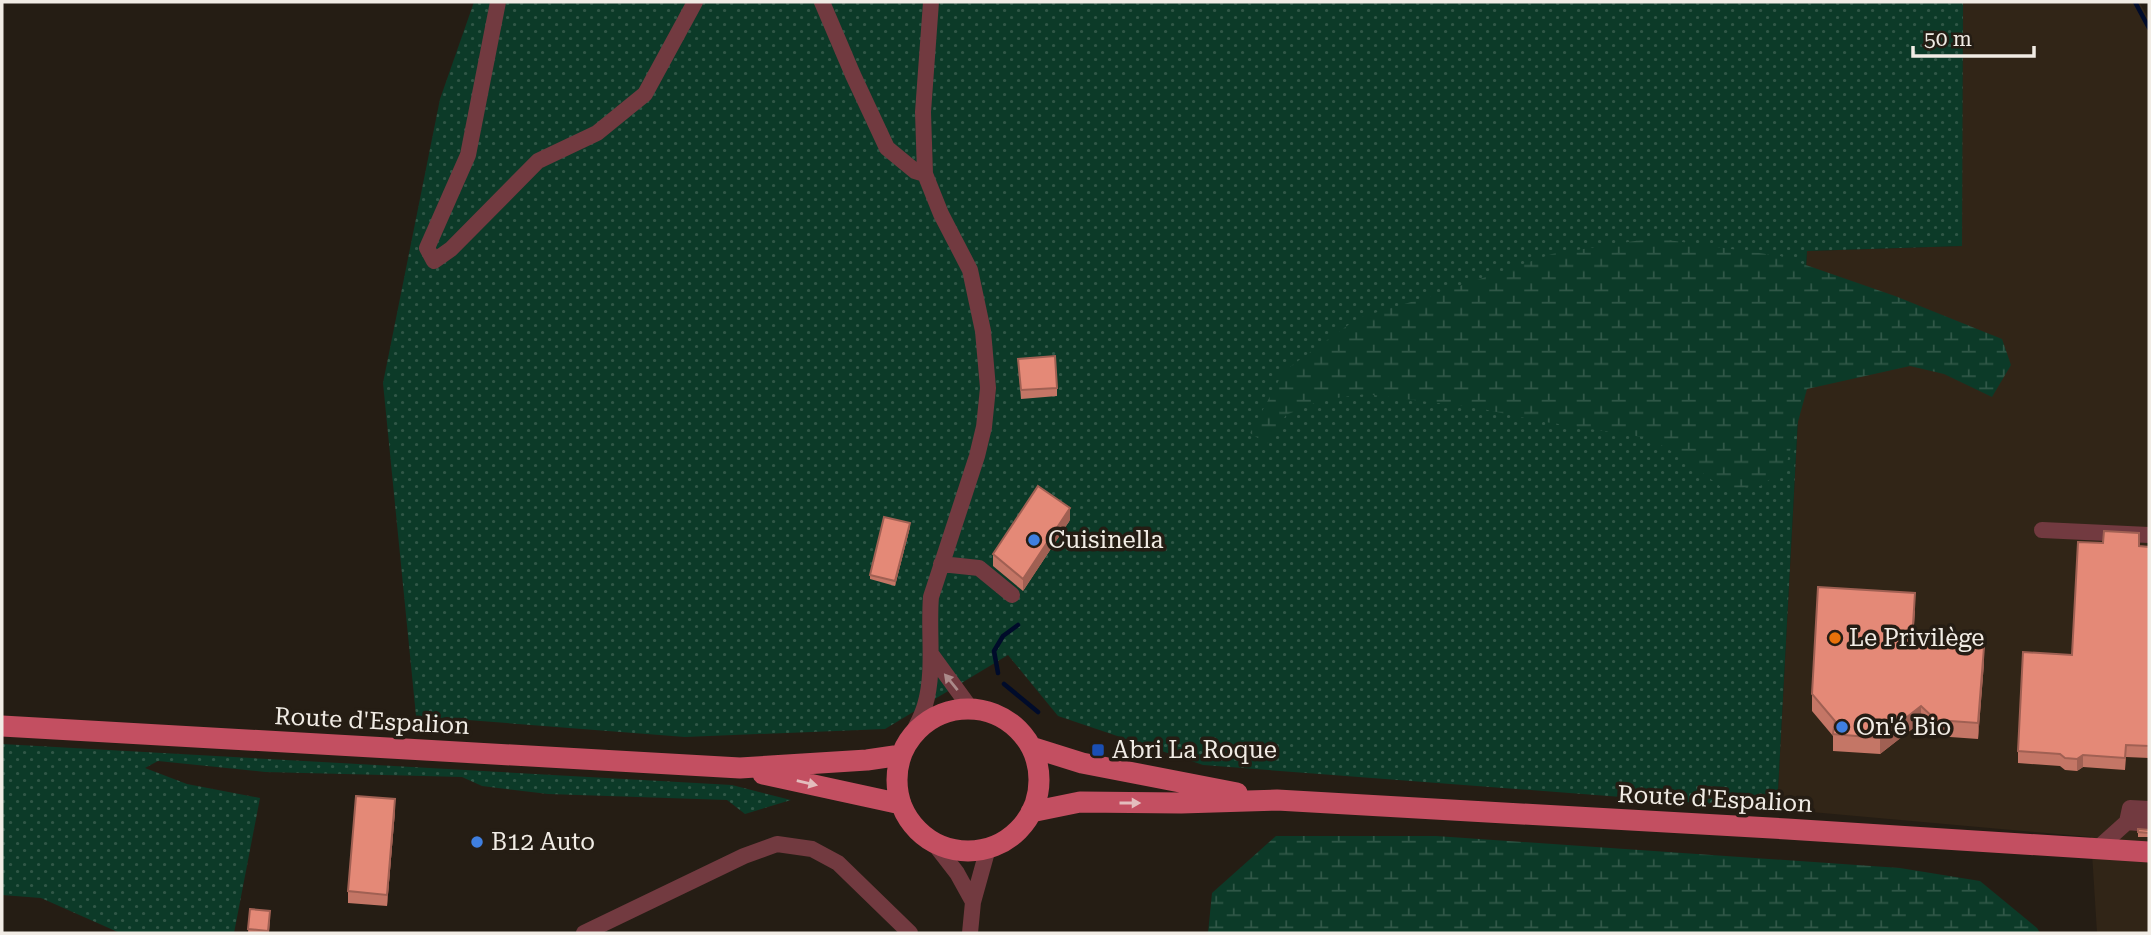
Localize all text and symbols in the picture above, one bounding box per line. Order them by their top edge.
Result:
scale bar [1913,14,2034,58]
text: 50 m [1924,27,1972,51]
place label: Cuisinella [1048,526,1163,554]
marker: Cuisinella [1026,532,1042,548]
place label: Le Privilège [1849,624,1984,652]
marker: Le Privilège [1827,630,1843,646]
one-way arrow [943,673,958,691]
street label: Route d'Espalion [274,702,470,740]
place label: On'é Bio [1856,713,1951,741]
marker: On'é Bio [1834,719,1850,735]
place label: Abri La Roque [1112,736,1277,764]
marker: Abri La Roque [1090,742,1106,758]
one-way arrow [796,778,818,789]
street label: Route d'Espalion [1617,780,1813,818]
one-way arrow [1120,797,1142,809]
place label: B12 Auto [491,828,595,856]
marker: B12 Auto [469,834,485,850]

